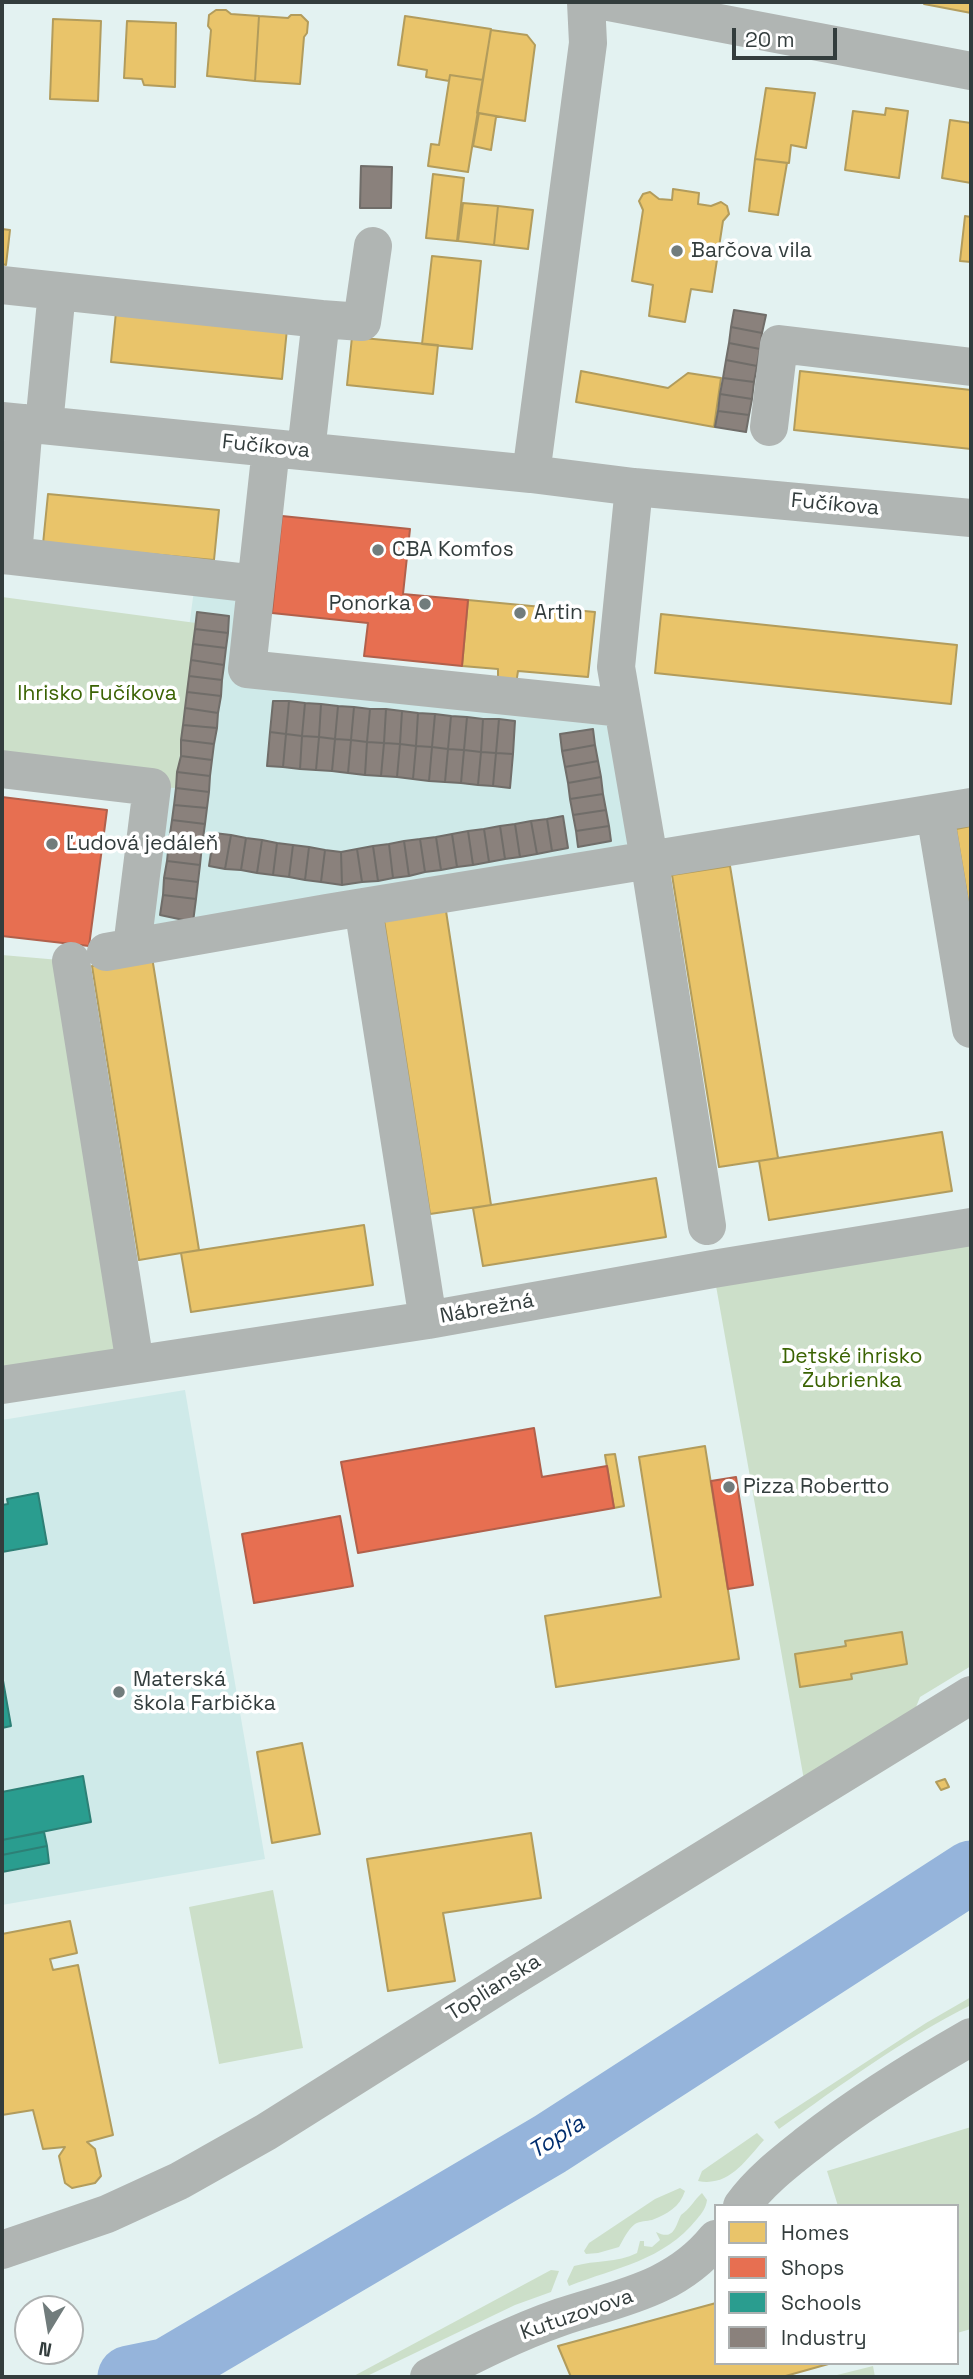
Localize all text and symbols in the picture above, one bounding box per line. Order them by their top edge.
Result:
scale bar [735,14,840,58]
text: 20 m [745,26,795,53]
place label: Barčova vila [691,238,812,264]
marker: Barčova vila [669,243,685,259]
street label: Fučíkova [221,430,311,464]
street label: Fučíkova [790,489,880,521]
place label: CBA Komfos [392,537,514,563]
marker: CBA Komfos [370,542,386,558]
place label: Ponorka [329,591,411,617]
marker: Ponorka [417,596,433,612]
place label: Artin [534,600,583,626]
marker: Artin [512,605,528,621]
park label: Ihrisko Fučíkova [17,681,177,707]
place label: Ľudová jedáleň [66,831,218,857]
marker: Ľudová jedáleň [44,836,60,852]
street label: Nábrežná [438,1288,536,1330]
park label: Detské ihrisko Žubrienka [781,1344,923,1394]
place label: Pizza Robertto [743,1474,890,1500]
marker: Pizza Robertto [721,1479,737,1495]
place label: Materská škola Farbička [133,1667,276,1717]
marker: Materská škola Farbička [111,1684,127,1700]
street label: Toplianska [442,1949,546,2027]
water label: Topľa [524,2110,590,2166]
legend [714,2204,959,2365]
text: Homes [781,2219,849,2246]
text: Shops [781,2254,844,2281]
street label: Kutuzovova [517,2284,637,2346]
text: Schools [781,2289,861,2316]
north arrow [14,2295,84,2365]
text: Industry [781,2324,867,2351]
text: N [37,2336,54,2363]

